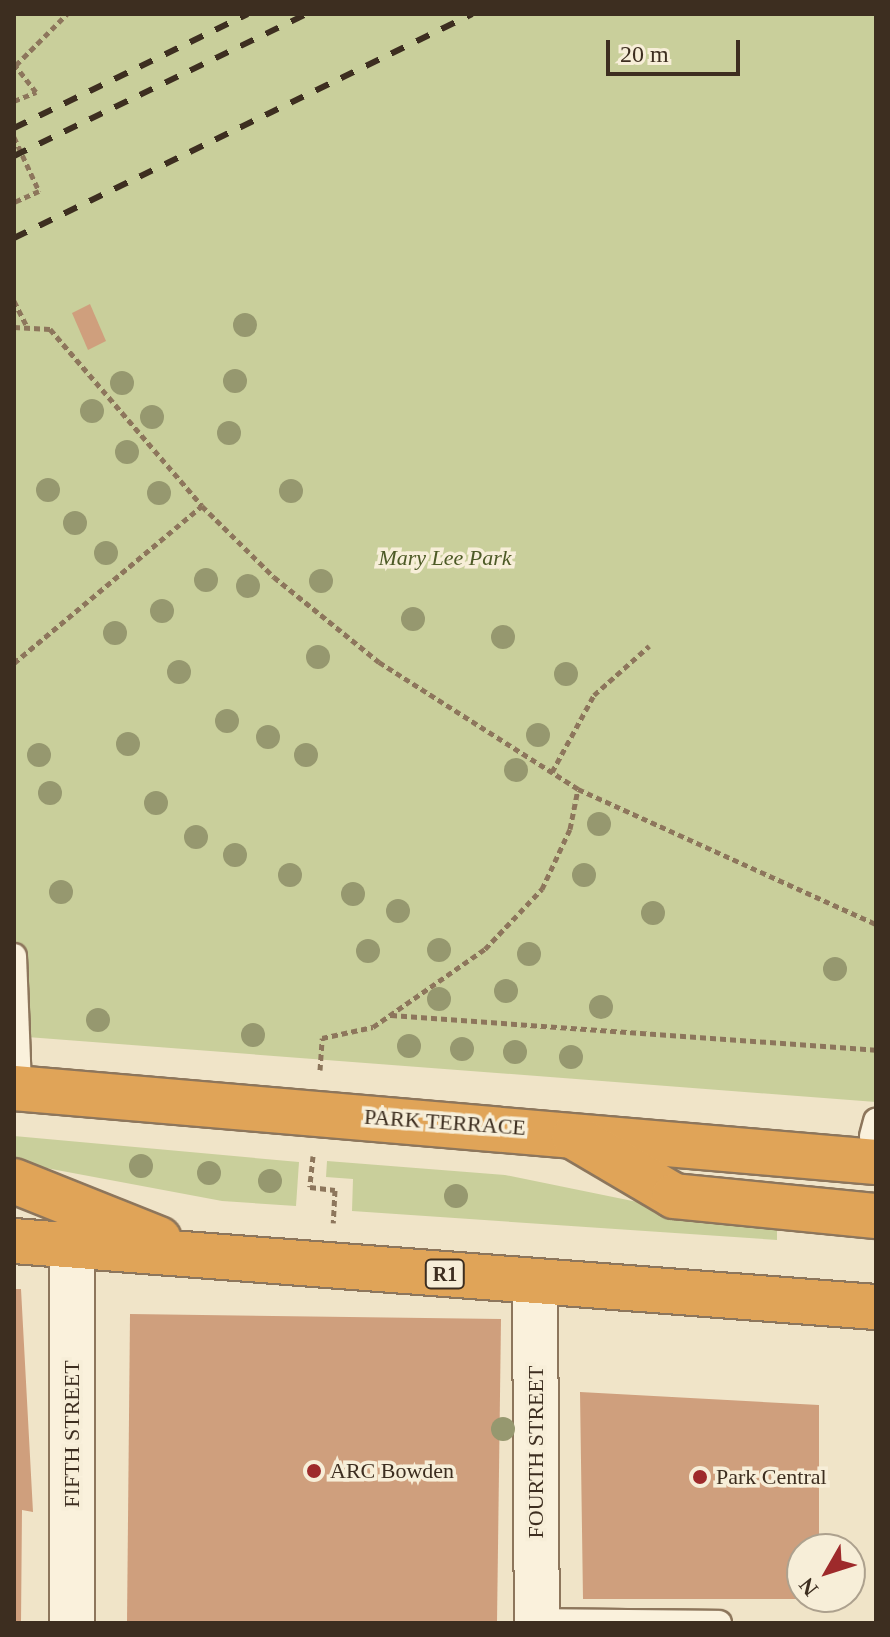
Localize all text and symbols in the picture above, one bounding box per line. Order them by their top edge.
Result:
scale bar [610,24,744,74]
text: 20 m [620,41,669,67]
park label: Mary Lee Park [378,545,512,571]
street label: PARK TERRACE [363,1103,527,1141]
road number: R1 [423,1258,467,1290]
street label: FIFTH STREET [59,1360,85,1508]
street label: FOURTH STREET [523,1366,549,1538]
place label: ARC Bowden [330,1458,454,1484]
marker: ARC Bowden [305,1462,323,1480]
place label: Park Central [716,1464,827,1490]
marker: Park Central [691,1468,709,1486]
north arrow [786,1533,866,1613]
text: N [794,1573,823,1601]

